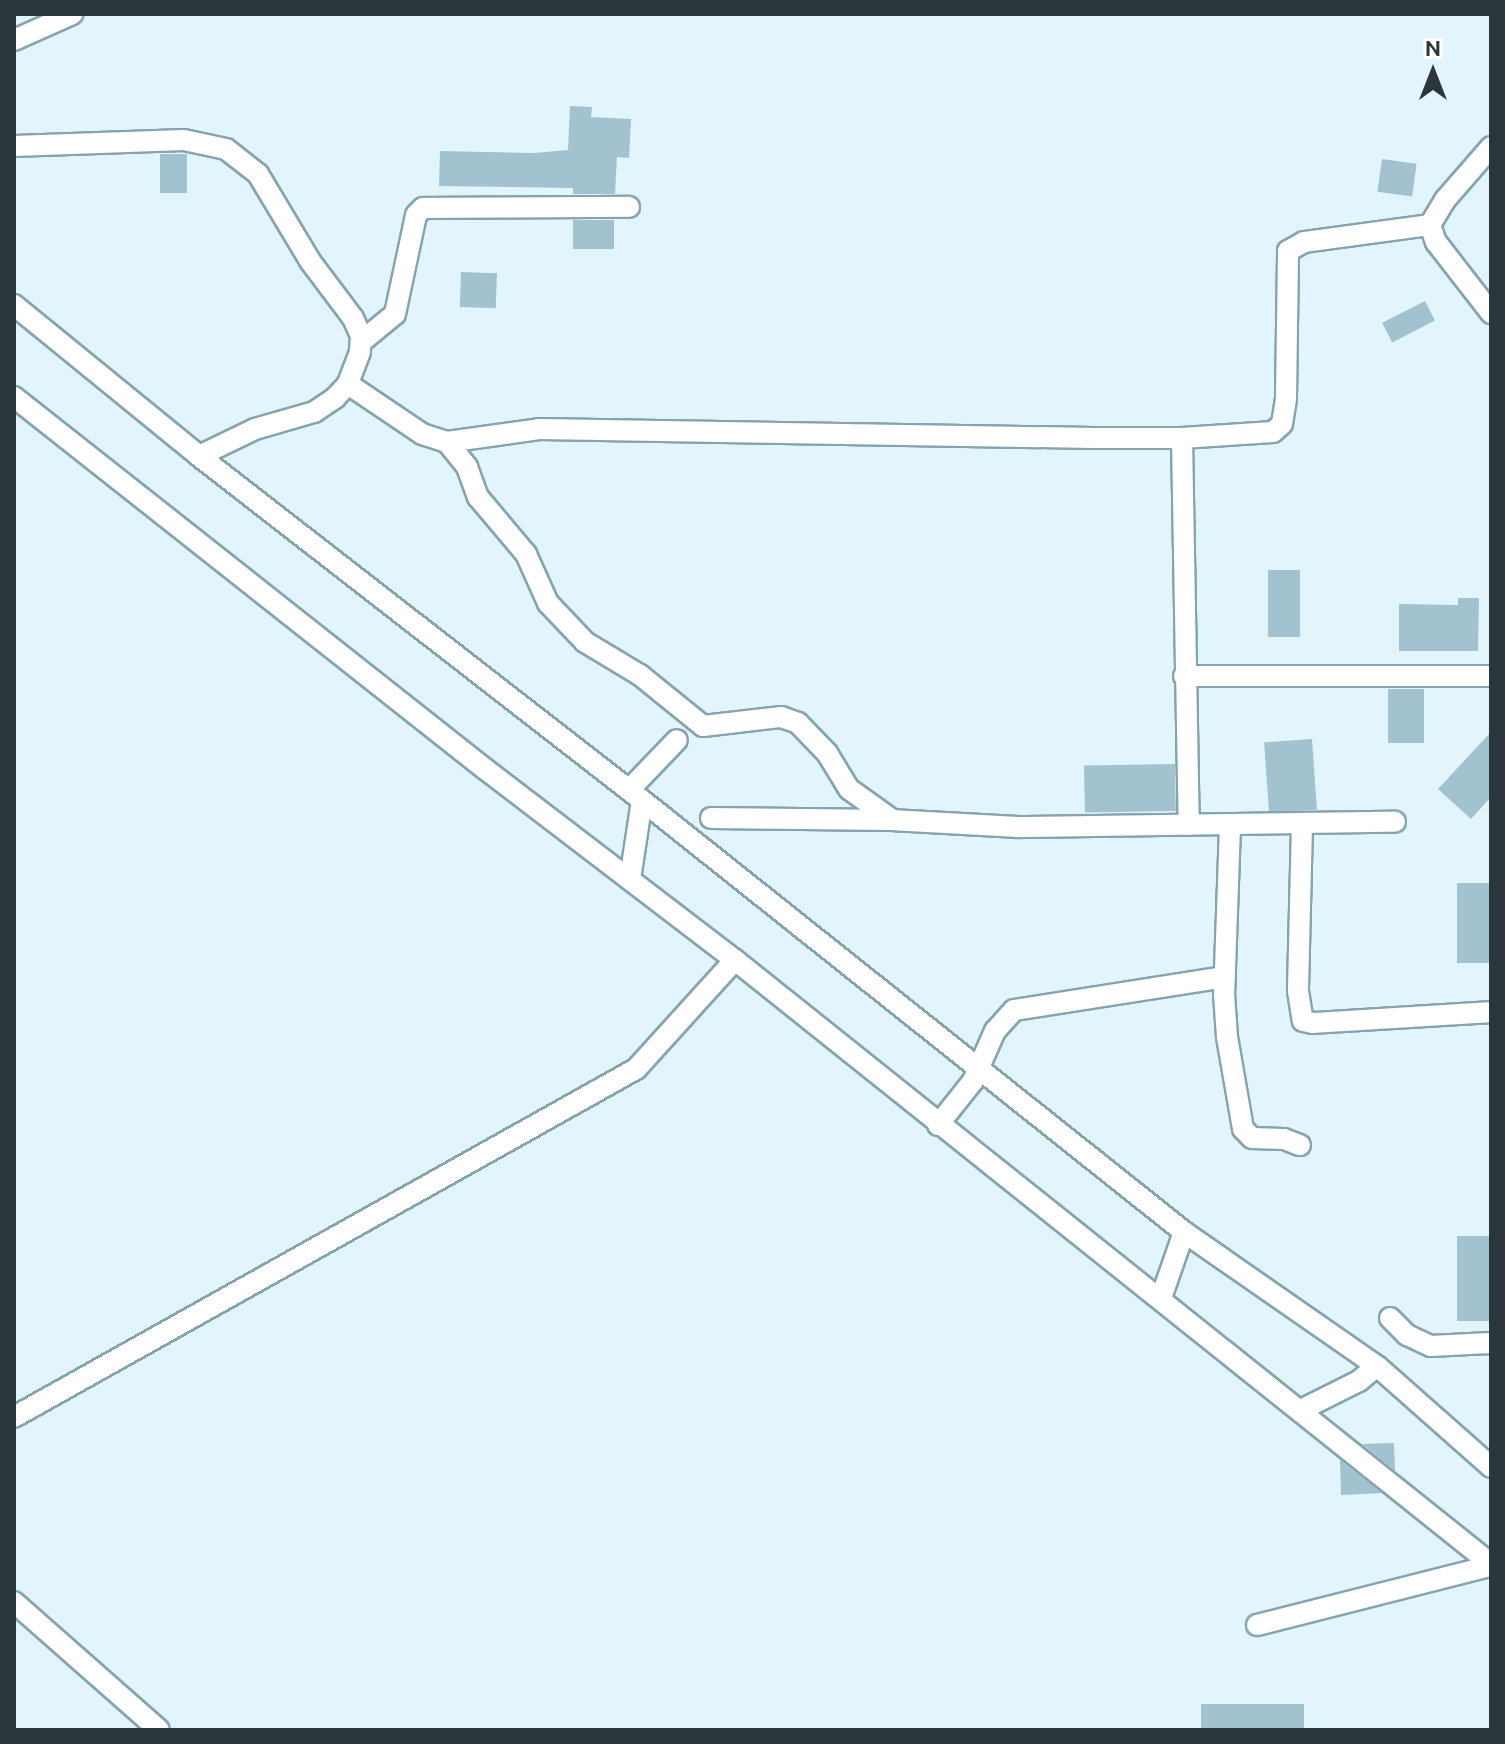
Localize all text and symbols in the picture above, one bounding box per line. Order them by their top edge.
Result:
north arrow [1393,32,1473,112]
text: N [1425,35,1441,60]

